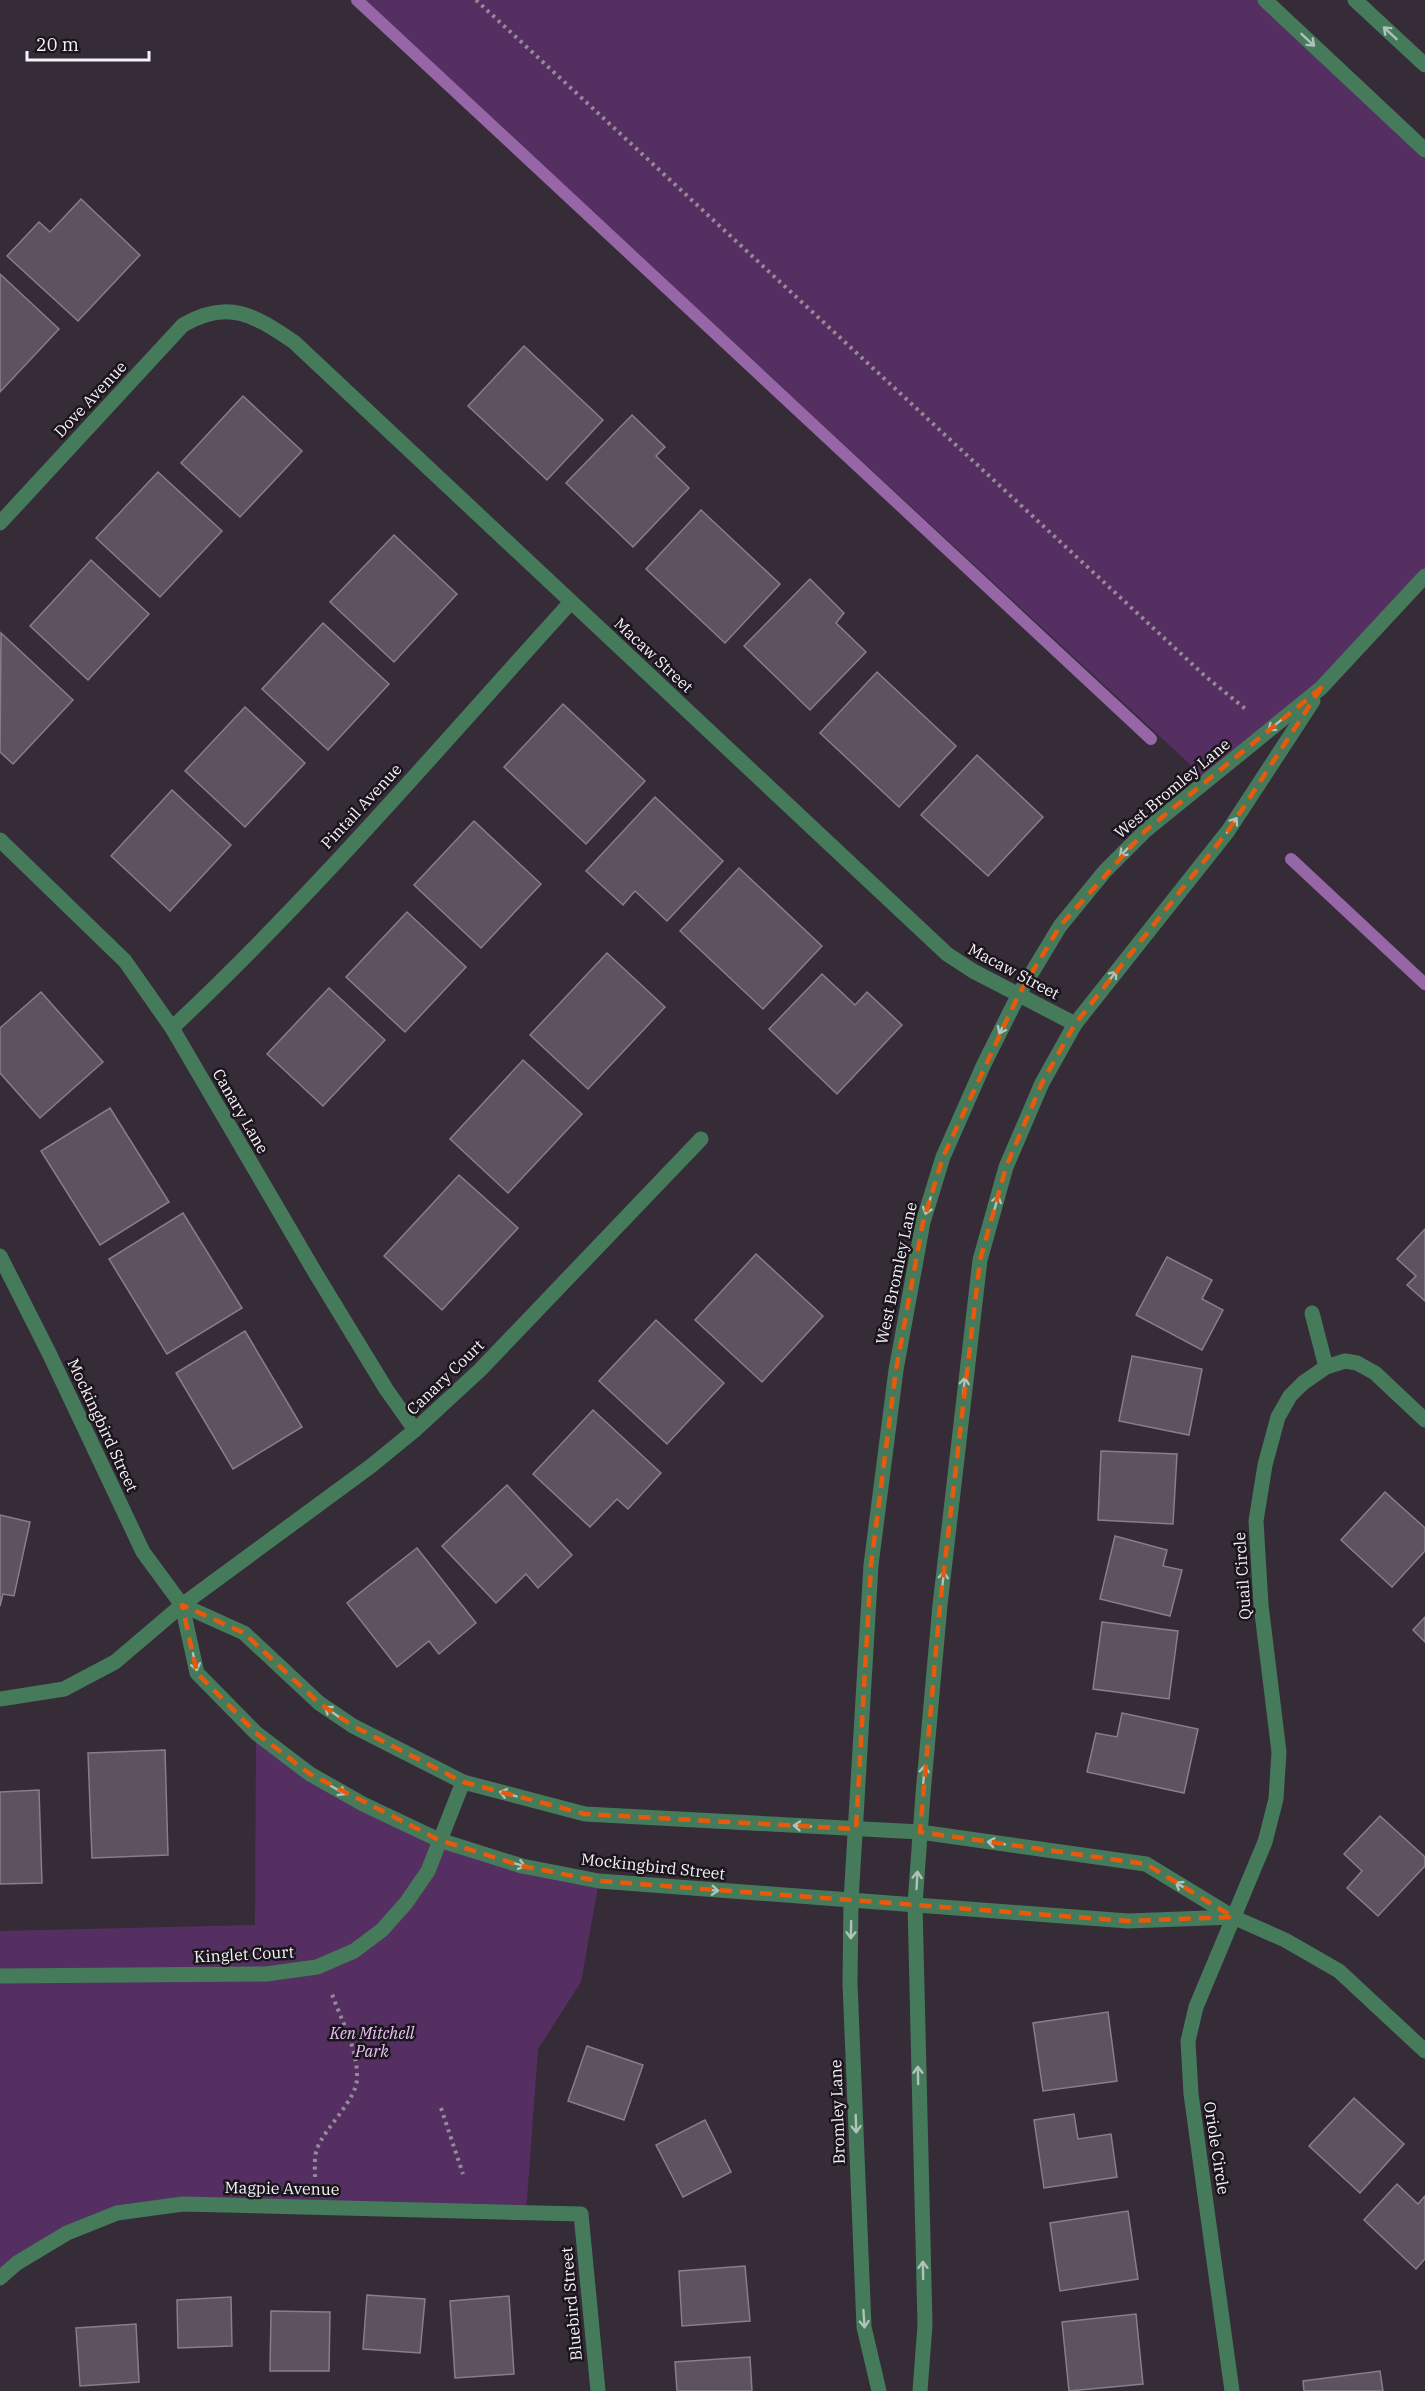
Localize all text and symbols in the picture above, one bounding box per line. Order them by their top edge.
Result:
scale bar [27,24,148,62]
one-way arrow [1383,26,1398,40]
text: 20 m [36,33,79,56]
one-way arrow [1300,33,1315,47]
street label: Dove Avenue [50,357,130,441]
street label: Macaw Street [610,613,698,697]
one-way arrow [1268,719,1284,732]
street label: West Bromley Lane [1110,734,1234,842]
street label: Pintail Avenue [316,759,406,853]
one-way arrow [1226,817,1238,834]
one-way arrow [1118,843,1133,857]
street label: Macaw Street [965,939,1063,1004]
one-way arrow [1105,970,1118,986]
one-way arrow [996,1017,1008,1035]
street label: Canary Lane [209,1065,273,1157]
one-way arrow [991,1195,1002,1214]
one-way arrow [922,1196,933,1215]
street label: West Bromley Lane [871,1200,921,1346]
street label: Canary Court [402,1335,488,1419]
street label: Mockingbird Street [63,1355,143,1495]
one-way arrow [959,1377,970,1397]
street label: Quail Circle [1229,1532,1255,1620]
one-way arrow [937,1570,948,1590]
one-way arrow [189,1652,201,1671]
one-way arrow [325,1706,341,1718]
one-way arrow [919,1765,930,1784]
one-way arrow [329,1784,346,1796]
one-way arrow [499,1788,518,1799]
one-way arrow [792,1820,812,1831]
one-way arrow [986,1837,1006,1848]
street label: Mockingbird Street [580,1848,726,1884]
one-way arrow [507,1859,526,1871]
one-way arrow [911,1870,922,1890]
one-way arrow [1175,1880,1192,1892]
one-way arrow [700,1884,720,1895]
one-way arrow [845,1919,856,1939]
street label: Kinglet Court [194,1941,295,1967]
park label: Ken Mitchell Park [329,2023,415,2061]
street label: Bromley Lane [825,2059,849,2165]
one-way arrow [913,2065,924,2085]
street label: Oriole Circle [1200,2100,1234,2196]
one-way arrow [850,2114,861,2134]
street label: Magpie Avenue [224,2177,340,2199]
street label: Bluebird Street [556,2246,586,2362]
one-way arrow [917,2260,929,2280]
one-way arrow [858,2309,869,2329]

